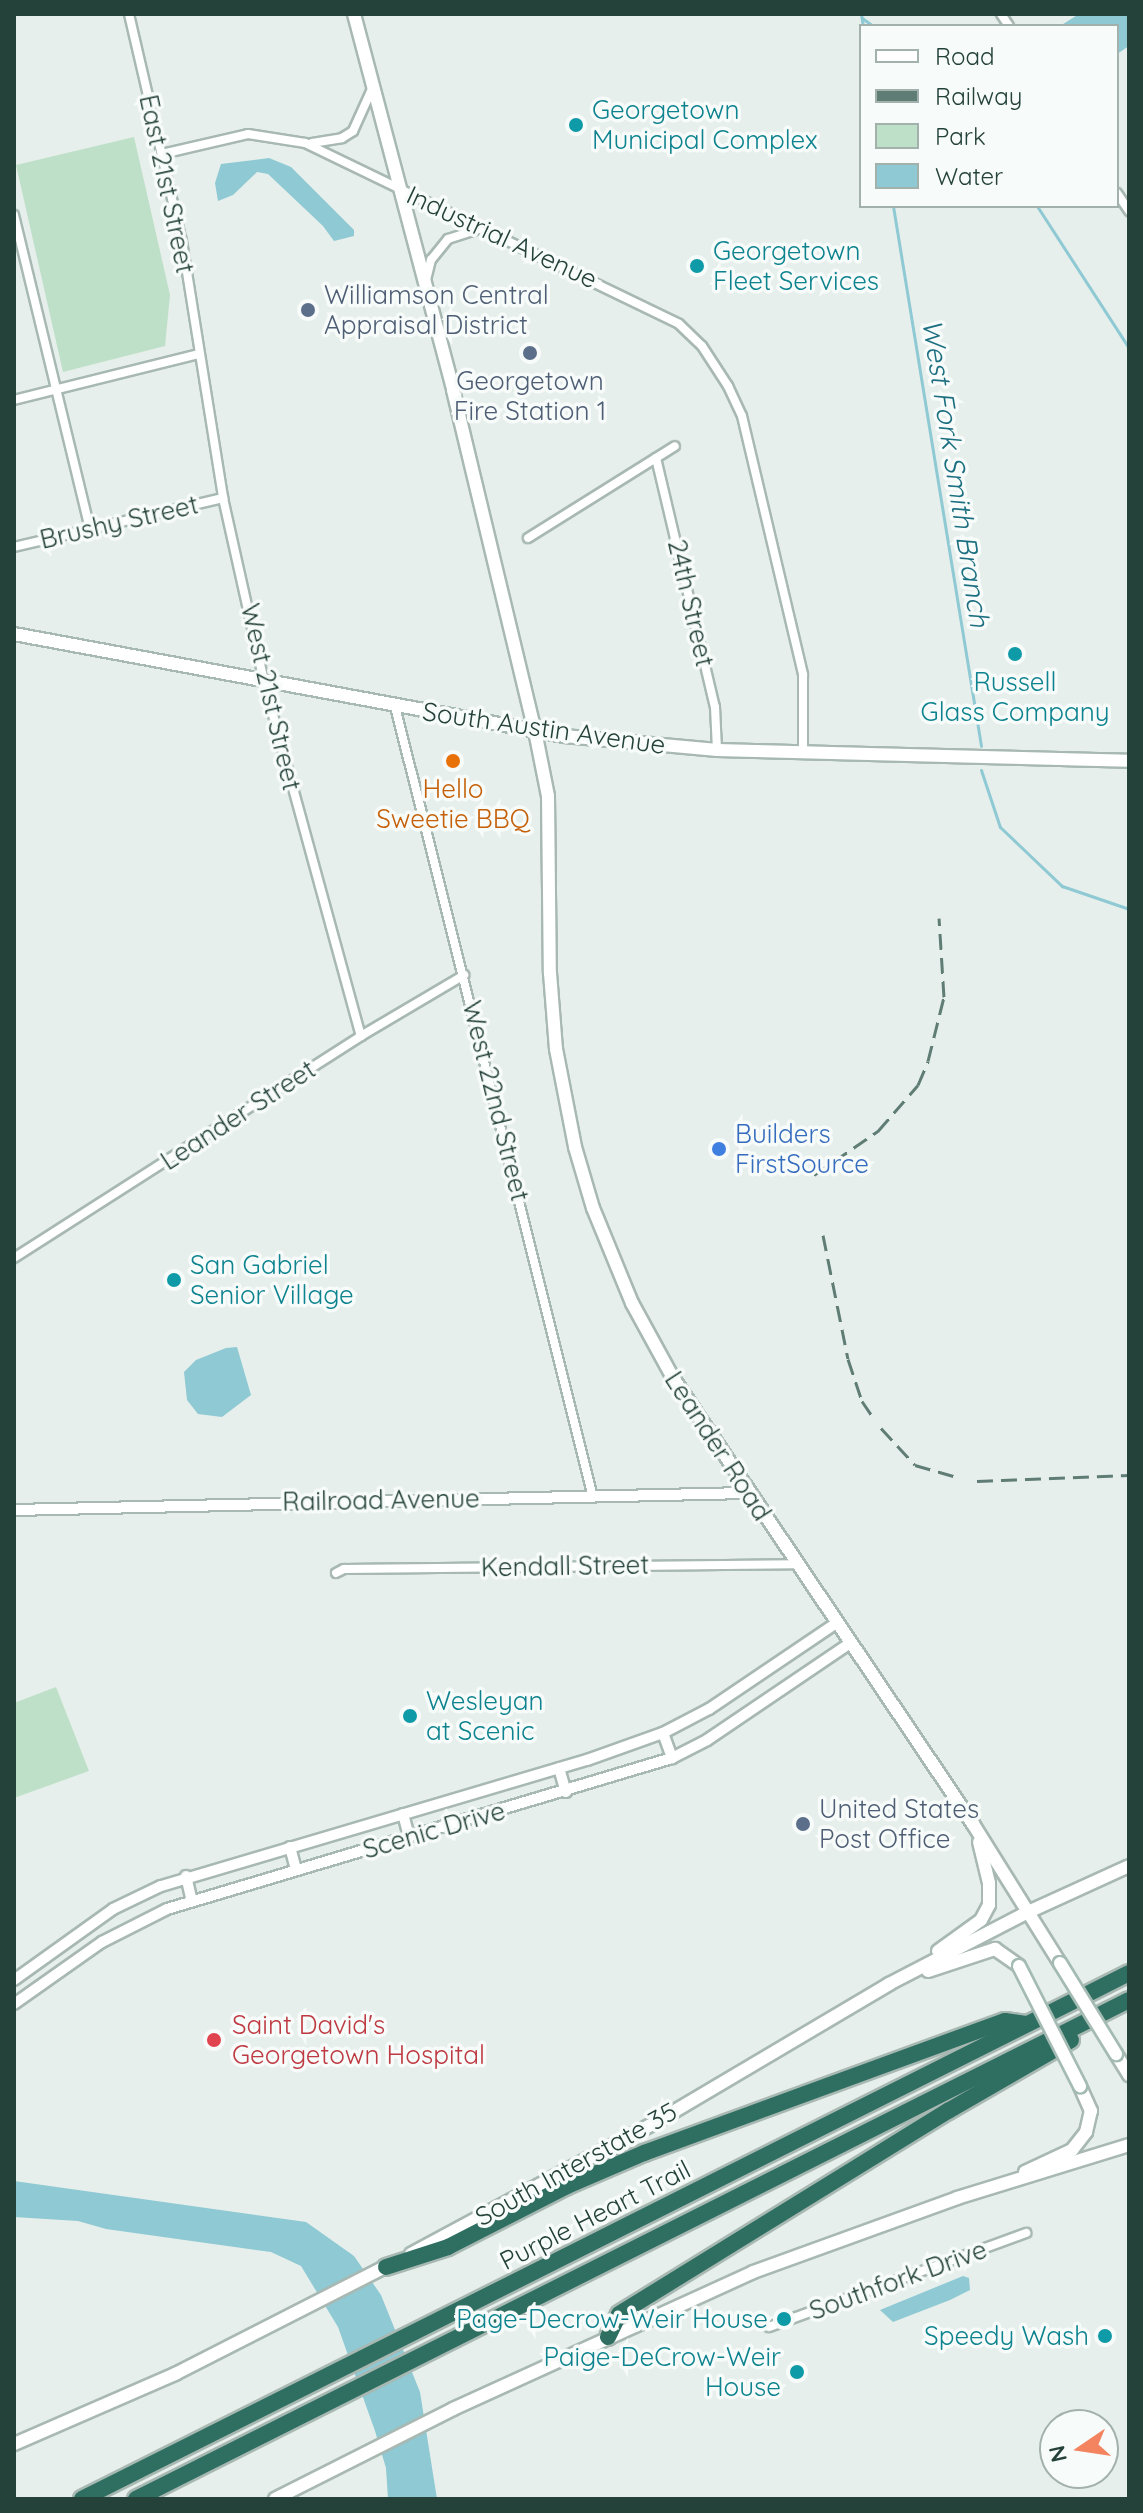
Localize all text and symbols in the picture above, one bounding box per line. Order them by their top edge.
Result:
legend [859,24,1119,208]
text: Road [935,41,995,71]
text: Railway [935,81,1022,111]
street label: East 21st Street [133,92,201,276]
place label: Georgetown Municipal Complex [592,94,817,156]
marker: Georgetown Municipal Complex [567,116,585,134]
text: Park [935,121,986,151]
text: Water [935,161,1003,191]
street label: Industrial Avenue [402,179,602,295]
place label: Georgetown Fleet Services [713,235,879,296]
marker: Georgetown Fleet Services [688,257,706,275]
place label: Williamson Central Appraisal District [324,279,549,340]
marker: Williamson Central Appraisal District [299,301,317,319]
water label: West Fork Smith Branch [915,317,997,629]
marker: Georgetown Fire Station 1 [521,344,539,362]
place label: Georgetown Fire Station 1 [454,365,606,426]
street label: Brushy Street [37,489,201,555]
street label: 24th Street [661,536,721,670]
street label: West 21st Street [234,601,308,793]
marker: Russell Glass Company [1006,645,1024,663]
place label: Russell Glass Company [921,666,1109,728]
street label: South Austin Avenue [421,696,667,760]
marker: Hello Sweetie BBQ [444,752,462,770]
place label: Hello Sweetie BBQ [376,773,530,834]
street label: West 22nd Street [456,998,536,1204]
street label: Leander Street [155,1053,321,1177]
place label: Builders FirstSource [735,1118,869,1180]
marker: Builders FirstSource [710,1140,728,1158]
place label: San Gabriel Senior Village [190,1249,354,1310]
marker: San Gabriel Senior Village [165,1271,183,1289]
street label: Leander Road [658,1366,778,1526]
street label: Railroad Avenue [282,1483,480,1517]
street label: Kendall Street [481,1549,649,1583]
place label: Wesleyan at Scenic [426,1685,543,1746]
marker: Wesleyan at Scenic [401,1707,419,1725]
place label: United States Post Office [819,1793,979,1854]
street label: Scenic Drive [359,1795,509,1865]
marker: United States Post Office [794,1815,812,1833]
place label: Saint David's Georgetown Hospital [232,2009,485,2070]
marker: Saint David's Georgetown Hospital [203,2029,225,2051]
street label: South Interstate 35 [470,2096,682,2232]
street label: Purple Heart Trail [494,2153,696,2277]
street label: Southfork Drive [805,2233,991,2327]
place label: Page-Decrow-Weir House [456,2303,768,2335]
marker: Page-Decrow-Weir House [775,2310,793,2328]
place label: Speedy Wash [924,2320,1089,2352]
marker: Speedy Wash [1096,2327,1114,2345]
place label: Paige-DeCrow-Weir House [543,2341,781,2402]
marker: Paige-DeCrow-Weir House [788,2363,806,2381]
north arrow [1039,2409,1119,2489]
text: N [1042,2443,1073,2465]

